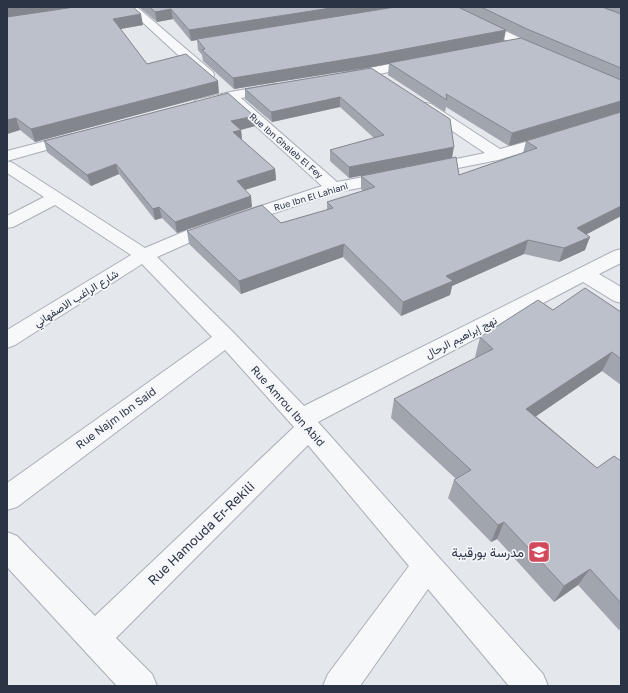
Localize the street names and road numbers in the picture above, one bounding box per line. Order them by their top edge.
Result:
street label: Rue Ibn Ghaleb El Fey [247,111,325,181]
street label: Rue Ibn El Lahiani [272,180,349,213]
street label: شارع الراغب الاصفهاني [31,266,123,332]
street label: نهج إبراهيم الرحال [423,313,500,362]
street label: Rue Amrou Ibn Abid [249,363,328,449]
street label: Rue Najm Ibn Said [73,384,158,451]
street label: Rue Hamouda Er-Rekili [144,478,258,588]

